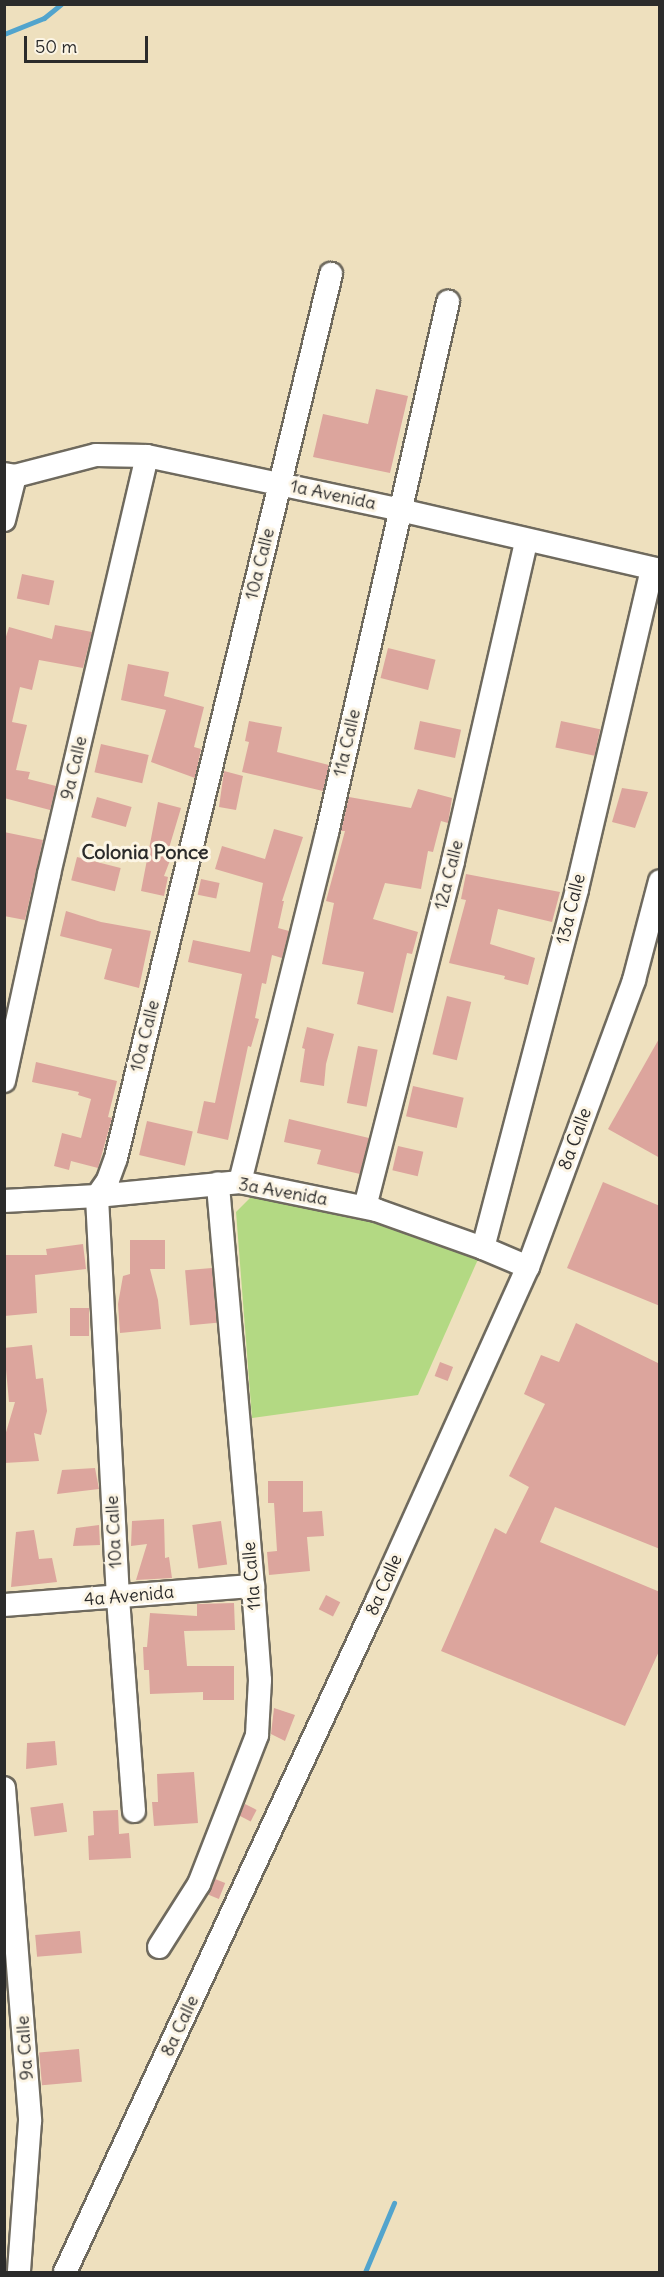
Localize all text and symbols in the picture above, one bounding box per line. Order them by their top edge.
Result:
scale bar [27,24,152,62]
text: 50 m [35,35,77,58]
street label: 1a Avenida [288,475,378,515]
street label: 10a Calle [241,526,279,602]
street label: 11a Calle [329,707,365,779]
street label: 9a Calle [56,734,92,802]
street label: 12a Calle [430,838,468,912]
district label: Colonia Ponce [81,839,209,863]
street label: 13a Calle [552,872,590,946]
street label: 10a Calle [126,998,164,1074]
street label: 8a Calle [554,1105,596,1173]
street label: 3a Avenida [237,1174,329,1210]
street label: 10a Calle [101,1495,127,1569]
street label: 11a Calle [238,1541,266,1611]
street label: 8a Calle [361,1551,407,1619]
street label: 4a Avenida [83,1581,175,1611]
street label: 8a Calle [157,1992,203,2060]
street label: 9a Calle [12,2015,38,2081]

